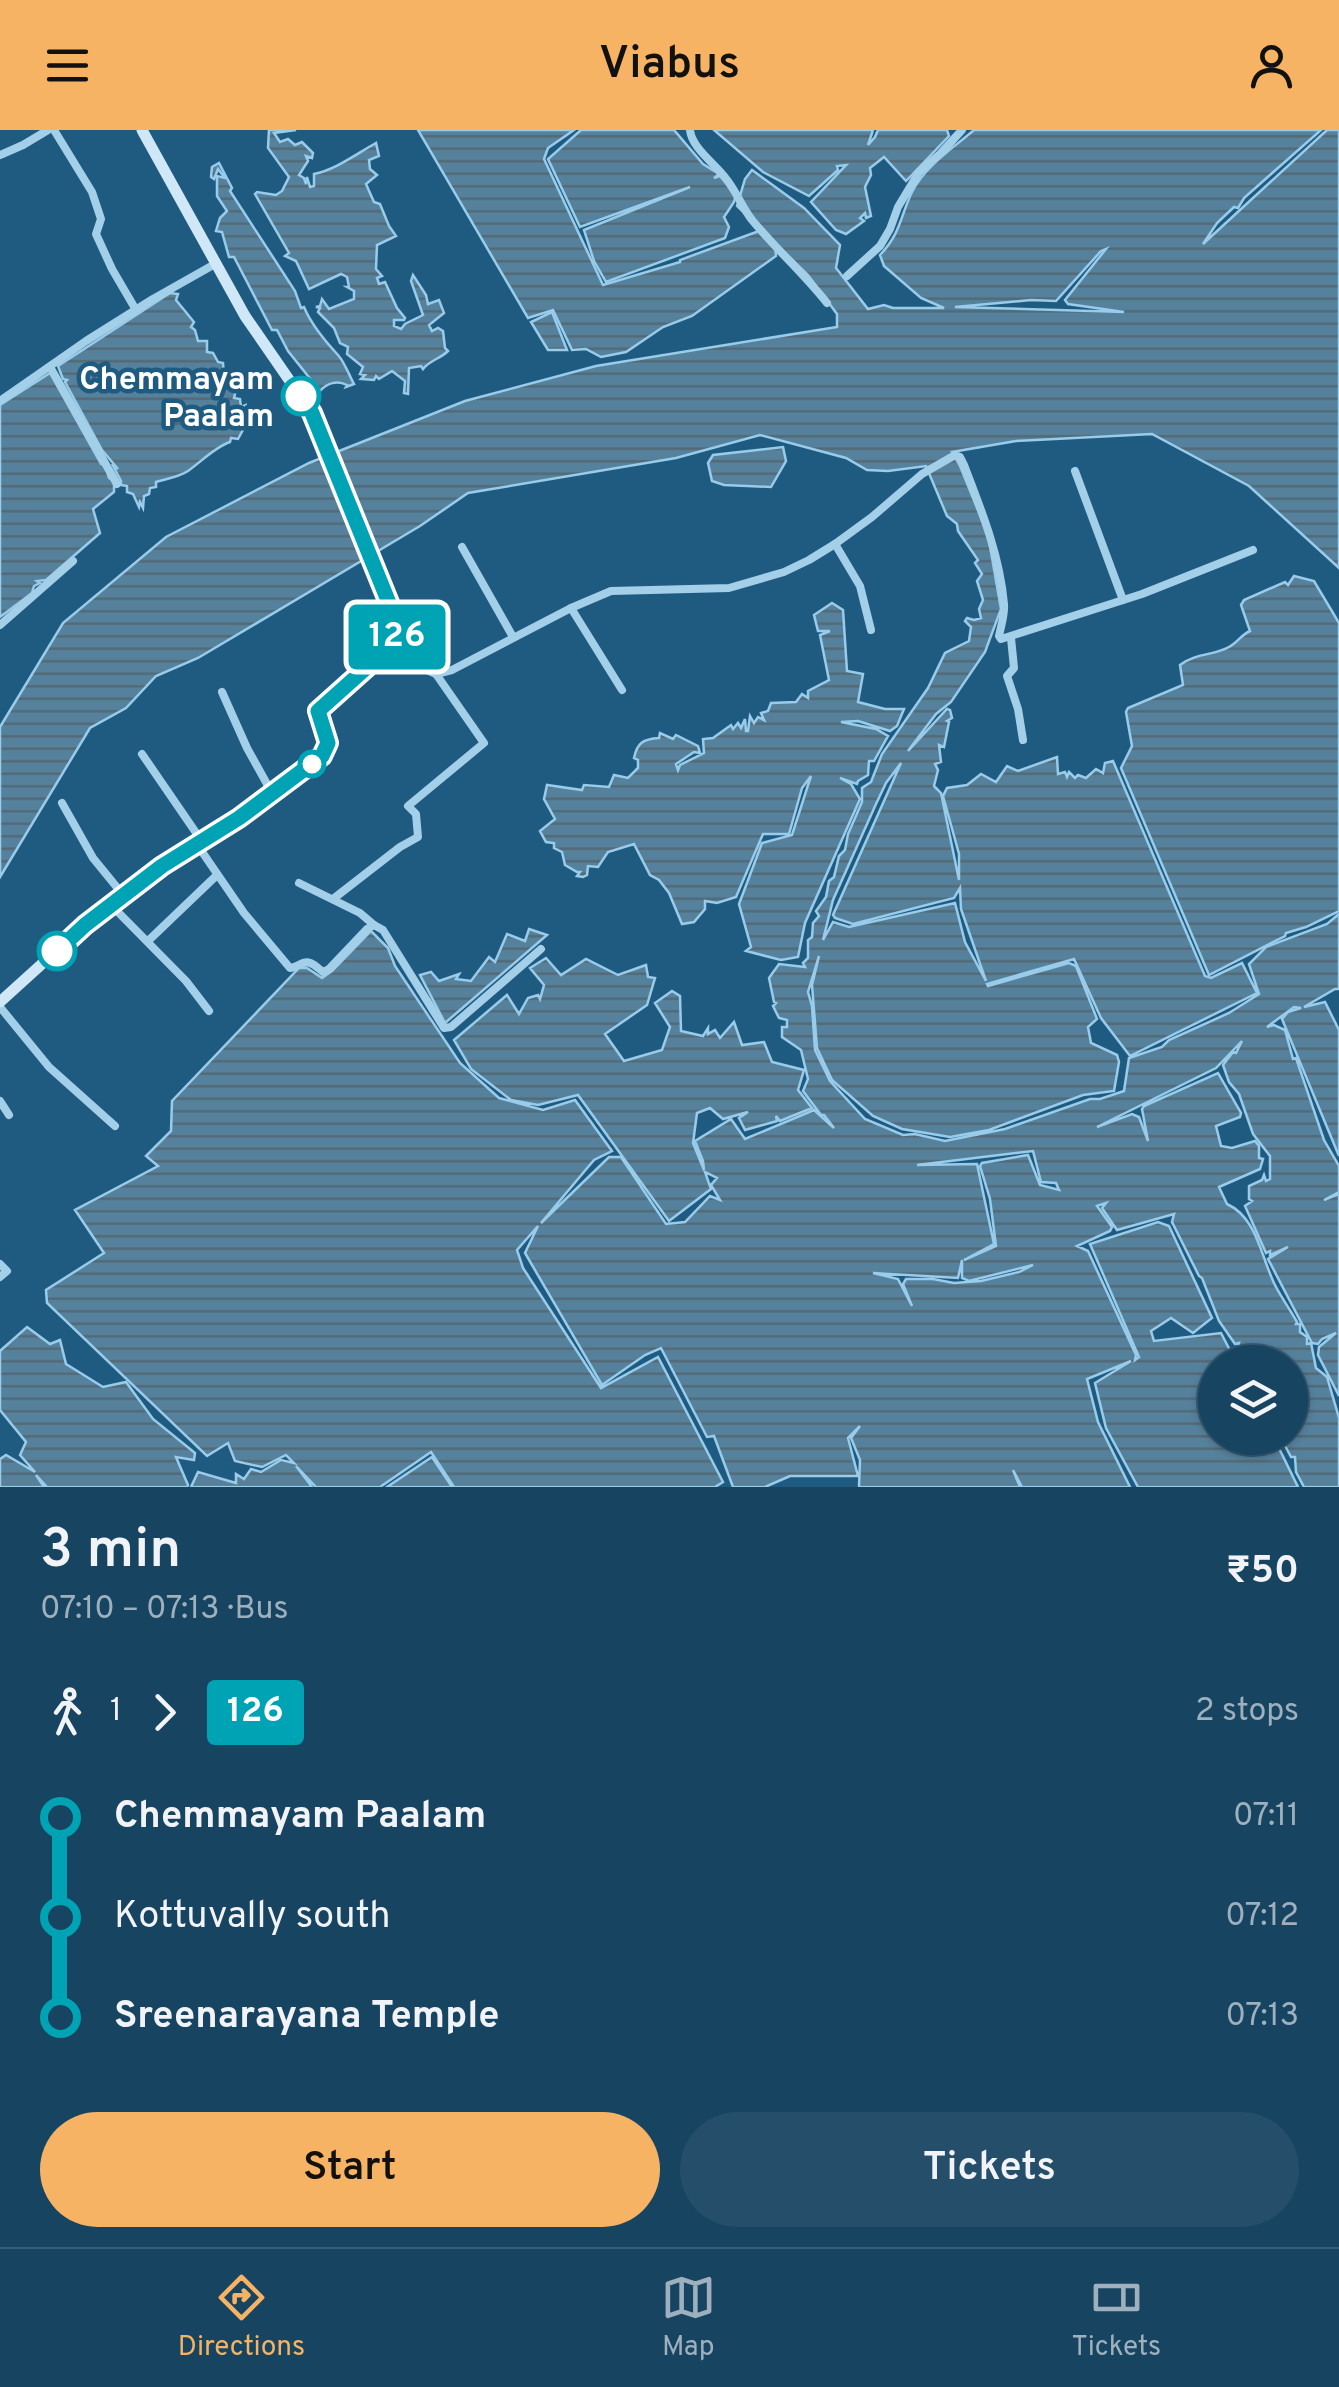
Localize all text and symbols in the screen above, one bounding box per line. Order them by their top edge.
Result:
text: Viabus [599,37,740,94]
icon: menu [40,38,95,93]
icon: person [1244,38,1299,93]
place label: Chemmayam Paalam [79,361,274,438]
marker: Chemmayam Paalam [282,377,320,415]
line badge: 126 [340,604,454,670]
text: 126 [369,615,425,659]
unlabelled marker [299,751,325,777]
unlabelled marker [38,932,76,970]
map controls [1198,1345,1308,1455]
button: layers [1198,1345,1308,1455]
text: 3 min [40,1517,181,1587]
text: ₹50 [1226,1548,1299,1597]
text: 07:10 – 07:13 · Bus [40,1590,289,1630]
icon: walk [40,1685,95,1740]
icon: forward [137,1685,192,1740]
text: 126 [227,1690,284,1734]
text: 1 [110,1692,122,1732]
text: 2 stops [1195,1692,1299,1732]
text: Chemmayam Paalam [114,1793,486,1842]
text: 07:11 [1233,1797,1299,1837]
text: Kottuvally south [114,1893,391,1942]
text: 07:12 [1225,1897,1299,1937]
text: Sreenarayana Temple [114,1993,499,2042]
text: 07:13 [1226,1997,1299,2037]
button: Start [40,2112,660,2227]
button: Tickets [680,2112,1299,2227]
tab: Directions [178,2270,305,2366]
tab: Map [661,2270,716,2366]
tab: Tickets [1071,2270,1161,2366]

